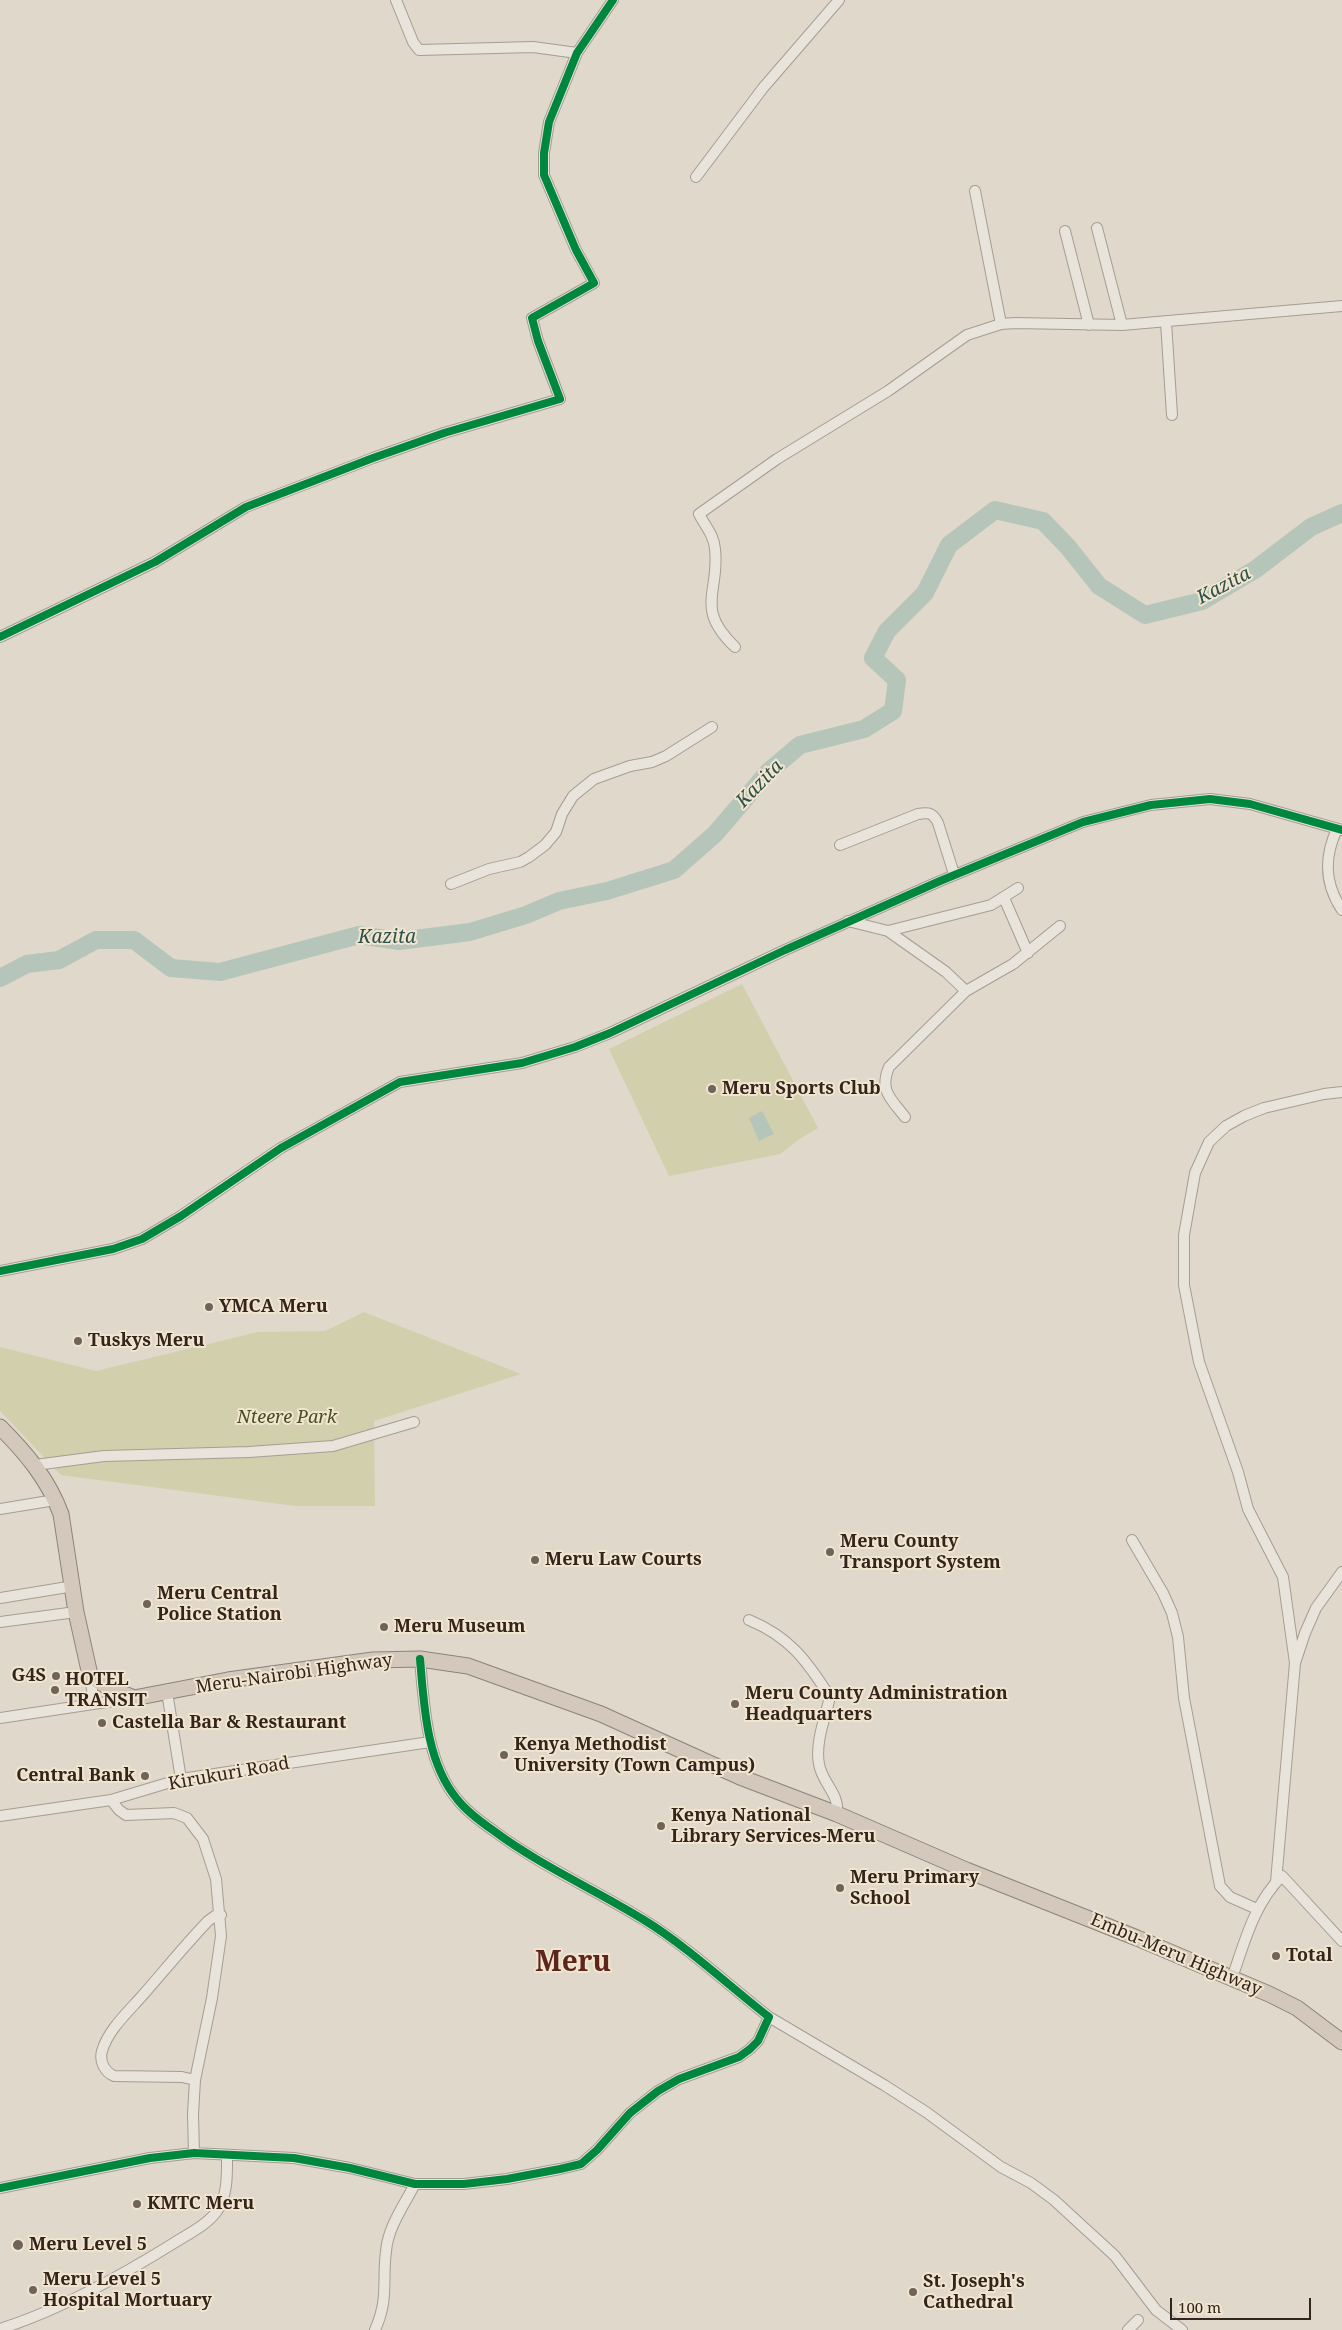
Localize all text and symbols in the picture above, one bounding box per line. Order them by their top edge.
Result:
water label: Kazita [1193,562,1255,610]
water label: Kazita [732,755,788,813]
water label: Kazita [358,927,416,949]
place label: Meru Sports Club [722,1078,881,1100]
marker: Meru Sports Club [706,1083,718,1095]
place label: YMCA Meru [219,1296,328,1318]
marker: YMCA Meru [203,1301,215,1313]
place label: Tuskys Meru [88,1330,204,1352]
marker: Tuskys Meru [72,1335,84,1347]
park label: Nteere Park [237,1407,337,1429]
place label: Meru County Transport System [840,1531,1001,1574]
marker: Meru County Transport System [824,1546,836,1558]
place label: Meru Law Courts [545,1549,702,1571]
marker: Meru Law Courts [529,1554,541,1566]
place label: Meru Central Police Station [157,1583,282,1626]
marker: Meru Central Police Station [141,1598,153,1610]
place label: Meru Museum [394,1616,525,1638]
marker: Meru Museum [378,1621,390,1633]
street label: Meru-Nairobi Highway [194,1649,394,1699]
place label: G4S [12,1665,46,1687]
place label: HOTEL TRANSIT [65,1669,147,1712]
marker: G4S [50,1670,62,1682]
place label: Meru County Administration Headquarters [745,1683,1008,1726]
marker: HOTEL TRANSIT [49,1684,61,1696]
marker: Meru County Administration Headquarters [729,1698,741,1710]
place label: Castella Bar & Restaurant [112,1712,346,1734]
marker: Castella Bar & Restaurant [96,1717,108,1729]
place label: Kenya Methodist University (Town Campus) [514,1734,755,1776]
marker: Kenya Methodist University (Town Campus) [498,1749,510,1761]
street label: Kirukuri Road [167,1753,291,1795]
place label: Central Bank [16,1765,135,1787]
marker: Central Bank [139,1770,151,1782]
place label: Kenya National Library Services-Meru [671,1805,875,1848]
marker: Kenya National Library Services-Meru [655,1820,667,1832]
place label: Meru Primary School [850,1867,979,1910]
marker: Meru Primary School [834,1882,846,1894]
street label: Embu-Meru Highway [1087,1909,1265,2001]
place label: Total [1286,1945,1333,1967]
district label: Meru [535,1946,611,1980]
marker: Total [1270,1950,1282,1962]
place label: KMTC Meru [147,2193,254,2215]
marker: KMTC Meru [131,2198,143,2210]
place label: Meru Level 5 [29,2234,147,2256]
marker: Meru Level 5 [11,2238,25,2252]
place label: Meru Level 5 Hospital Mortuary [43,2269,212,2312]
place label: St. Joseph's Cathedral [923,2271,1025,2314]
marker: Meru Level 5 Hospital Mortuary [27,2284,39,2296]
marker: St. Joseph's Cathedral [907,2286,919,2298]
scale bar [1172,2288,1313,2320]
text: 100 m [1178,2297,1221,2317]

